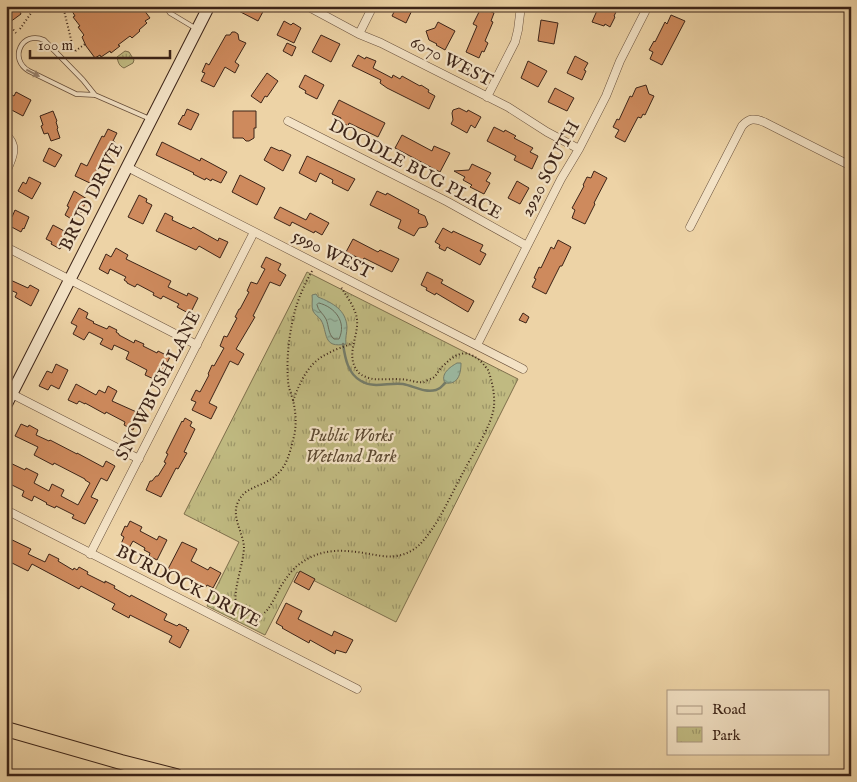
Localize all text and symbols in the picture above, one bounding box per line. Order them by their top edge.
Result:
scale bar [30,28,170,60]
street label: 6070 WEST [406,31,496,93]
text: 100 m [38,36,74,55]
one-way arrow [26,69,41,77]
street label: DOODLE BUG PLACE [324,115,506,225]
street label: 2920 SOUTH [516,117,586,221]
street label: BRUD DRIVE [55,139,129,255]
street label: 5990 WEST [288,225,376,285]
street label: SNOWBUSH LANE [111,307,207,465]
park label: Public Works Wetland Park [305,425,397,469]
street label: BURDOCK DRIVE [112,541,264,633]
legend [667,690,830,754]
text: Road [712,700,747,719]
text: Park [712,726,742,745]

